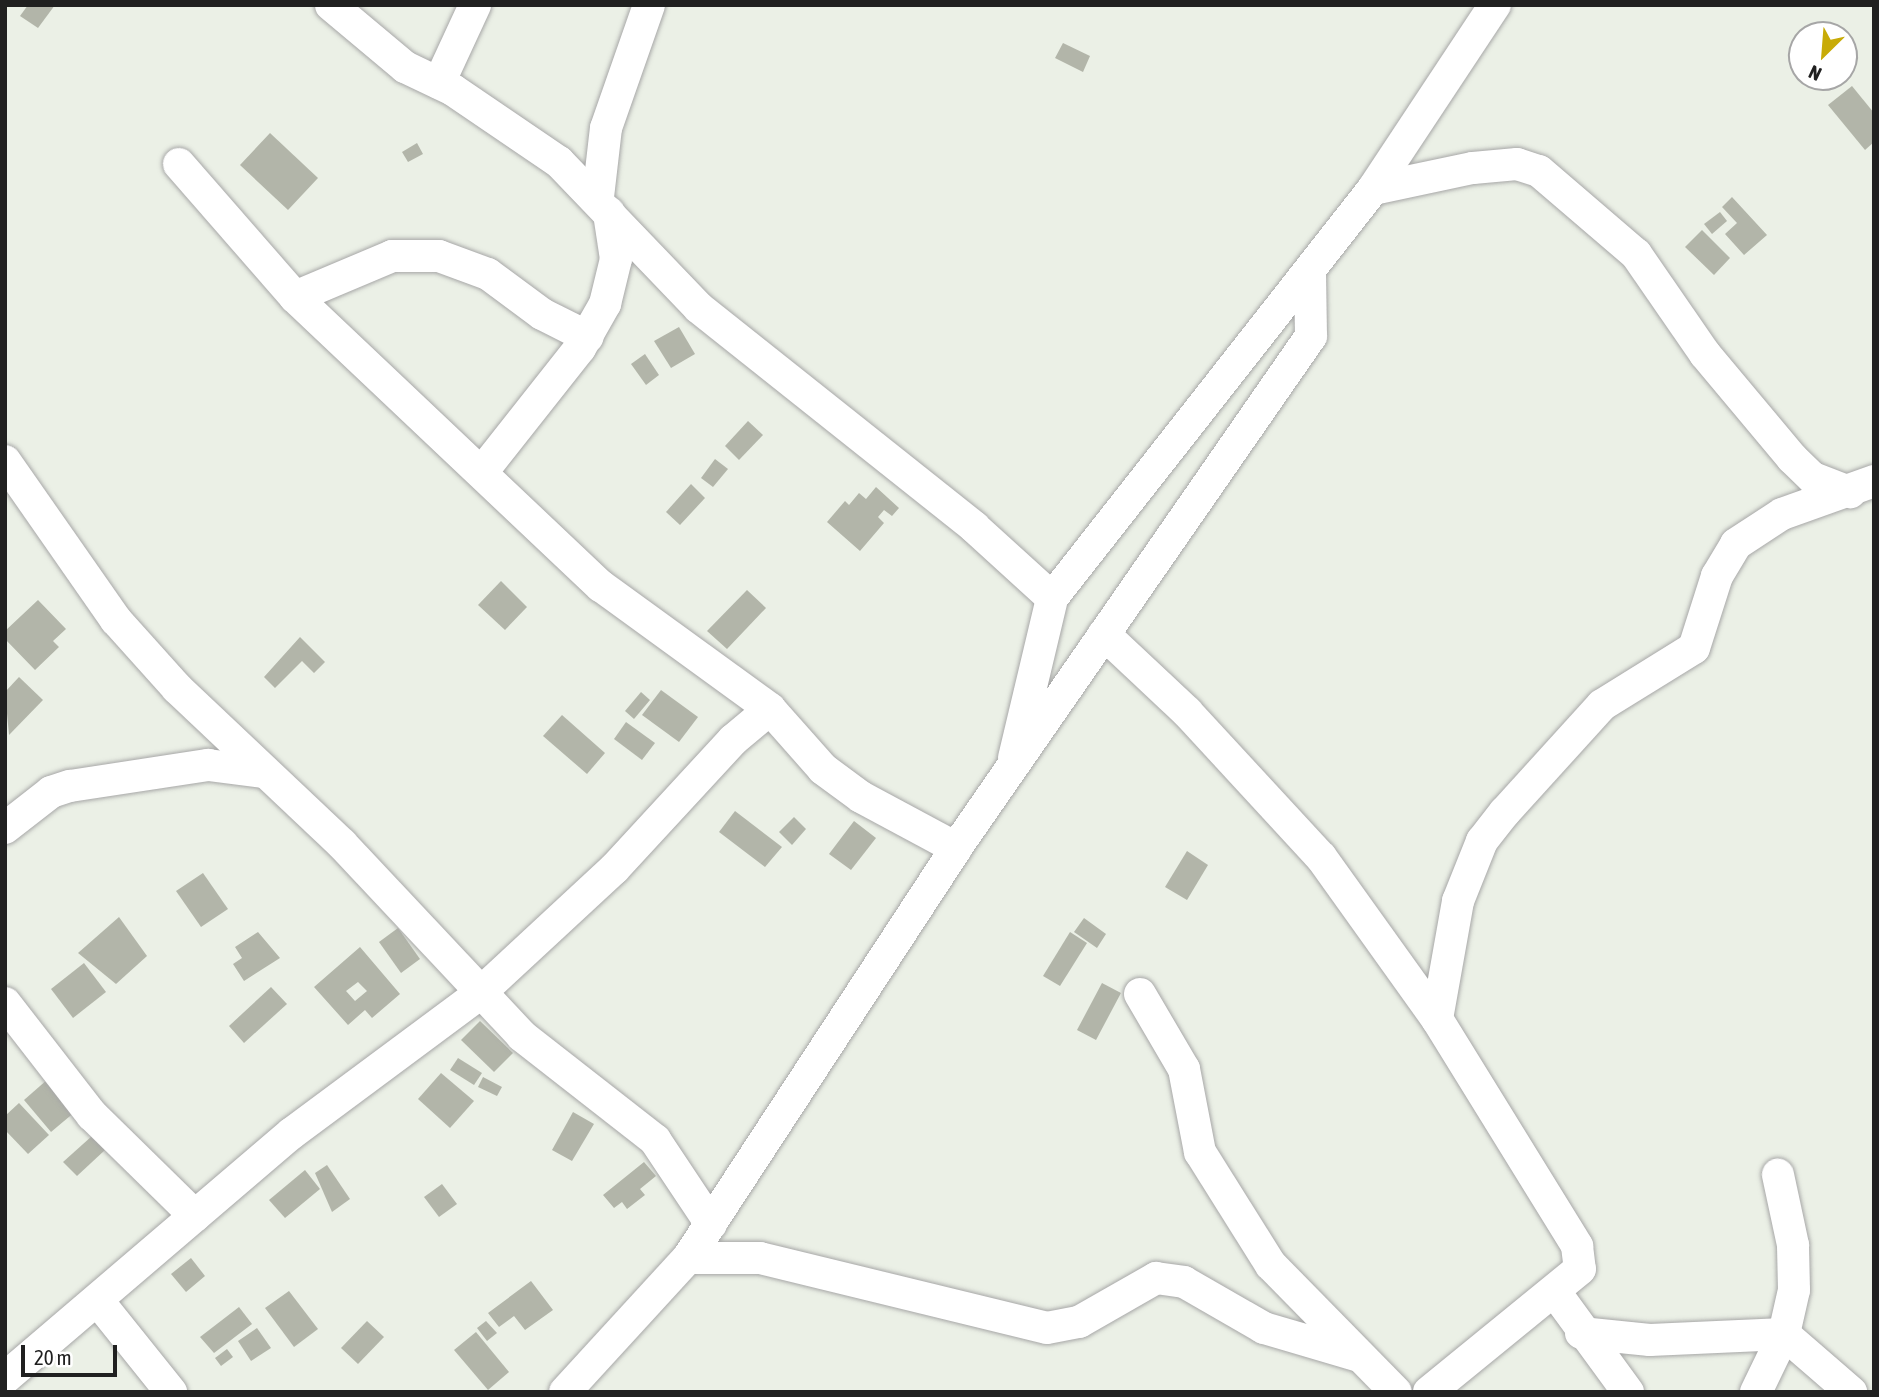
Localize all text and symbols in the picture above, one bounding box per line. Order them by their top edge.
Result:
north arrow [1788,21,1858,91]
text: N [1805,61,1825,86]
scale bar [24,1330,121,1374]
text: 20 m [34,1345,72,1369]

